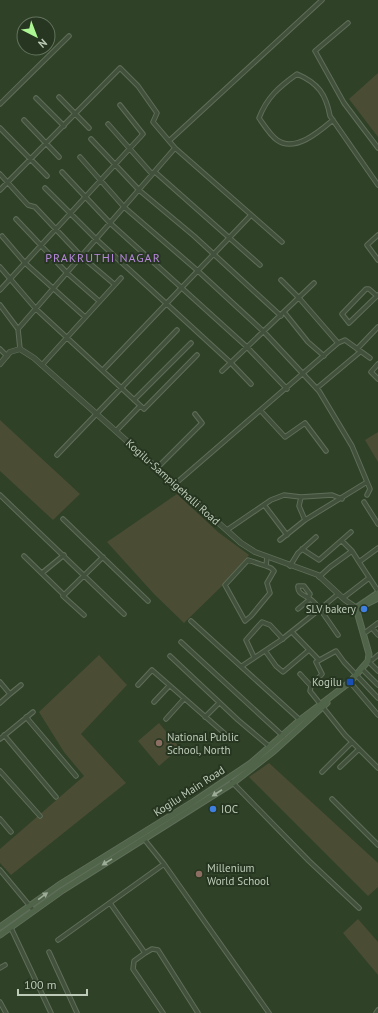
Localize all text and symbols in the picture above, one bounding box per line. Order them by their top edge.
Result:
north arrow [16,16,56,56]
text: N [35,36,50,51]
district label: PRAKRUTHI NAGAR [45,250,161,265]
street label: Kogilu-Sampigehalli Road [123,436,223,528]
place label: SLV bakery [306,602,357,616]
marker: SLV bakery [359,604,369,614]
place label: Kogilu [312,675,342,689]
marker: Kogilu [345,677,355,687]
place label: National Public School, North [167,730,239,757]
marker: National Public School, North [154,738,164,748]
street label: Kogilu Main Road [151,763,227,819]
one-way arrow [211,790,223,797]
place label: IOC [221,802,238,816]
marker: IOC [208,804,218,814]
one-way arrow [101,859,113,866]
place label: Millenium World School [207,861,270,888]
marker: Millenium World School [194,869,204,879]
one-way arrow [38,892,49,900]
scale bar [18,971,87,997]
text: 100 m [24,977,57,992]

